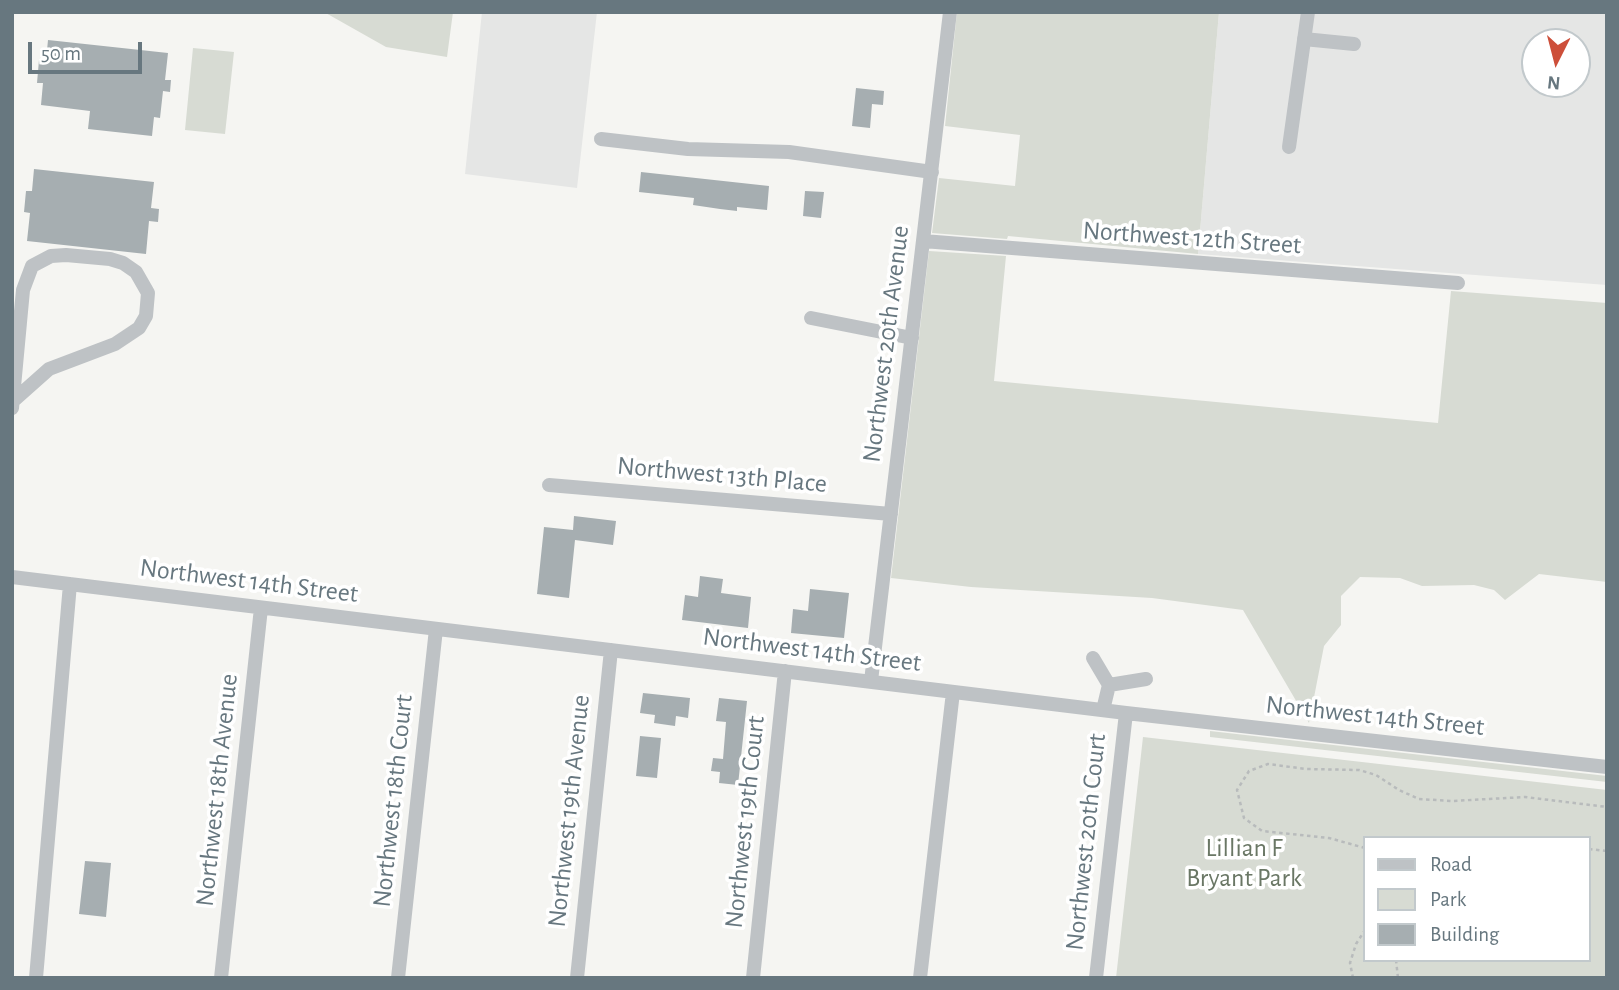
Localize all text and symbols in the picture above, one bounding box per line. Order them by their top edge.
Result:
scale bar [32,28,145,72]
north arrow [1521,28,1591,98]
text: 50 m [41,43,81,64]
text: N [1546,72,1562,93]
street label: Northwest 12th Street [1082,215,1302,261]
street label: Northwest 20th Avenue [856,224,916,464]
street label: Northwest 13th Place [616,450,828,500]
street label: Northwest 14th Street [138,552,360,610]
street label: Northwest 14th Street [701,621,923,679]
street label: Northwest 18th Avenue [189,672,245,908]
street label: Northwest 14th Street [1264,689,1486,743]
street label: Northwest 18th Court [366,693,420,909]
street label: Northwest 19th Avenue [541,693,597,929]
street label: Northwest 19th Court [718,714,772,930]
street label: Northwest 20th Court [1059,732,1113,952]
park label: Lillian F Bryant Park [1186,832,1302,894]
legend [1364,836,1591,962]
text: Road [1430,854,1472,875]
text: Park [1430,889,1466,910]
text: Building [1430,924,1499,945]

